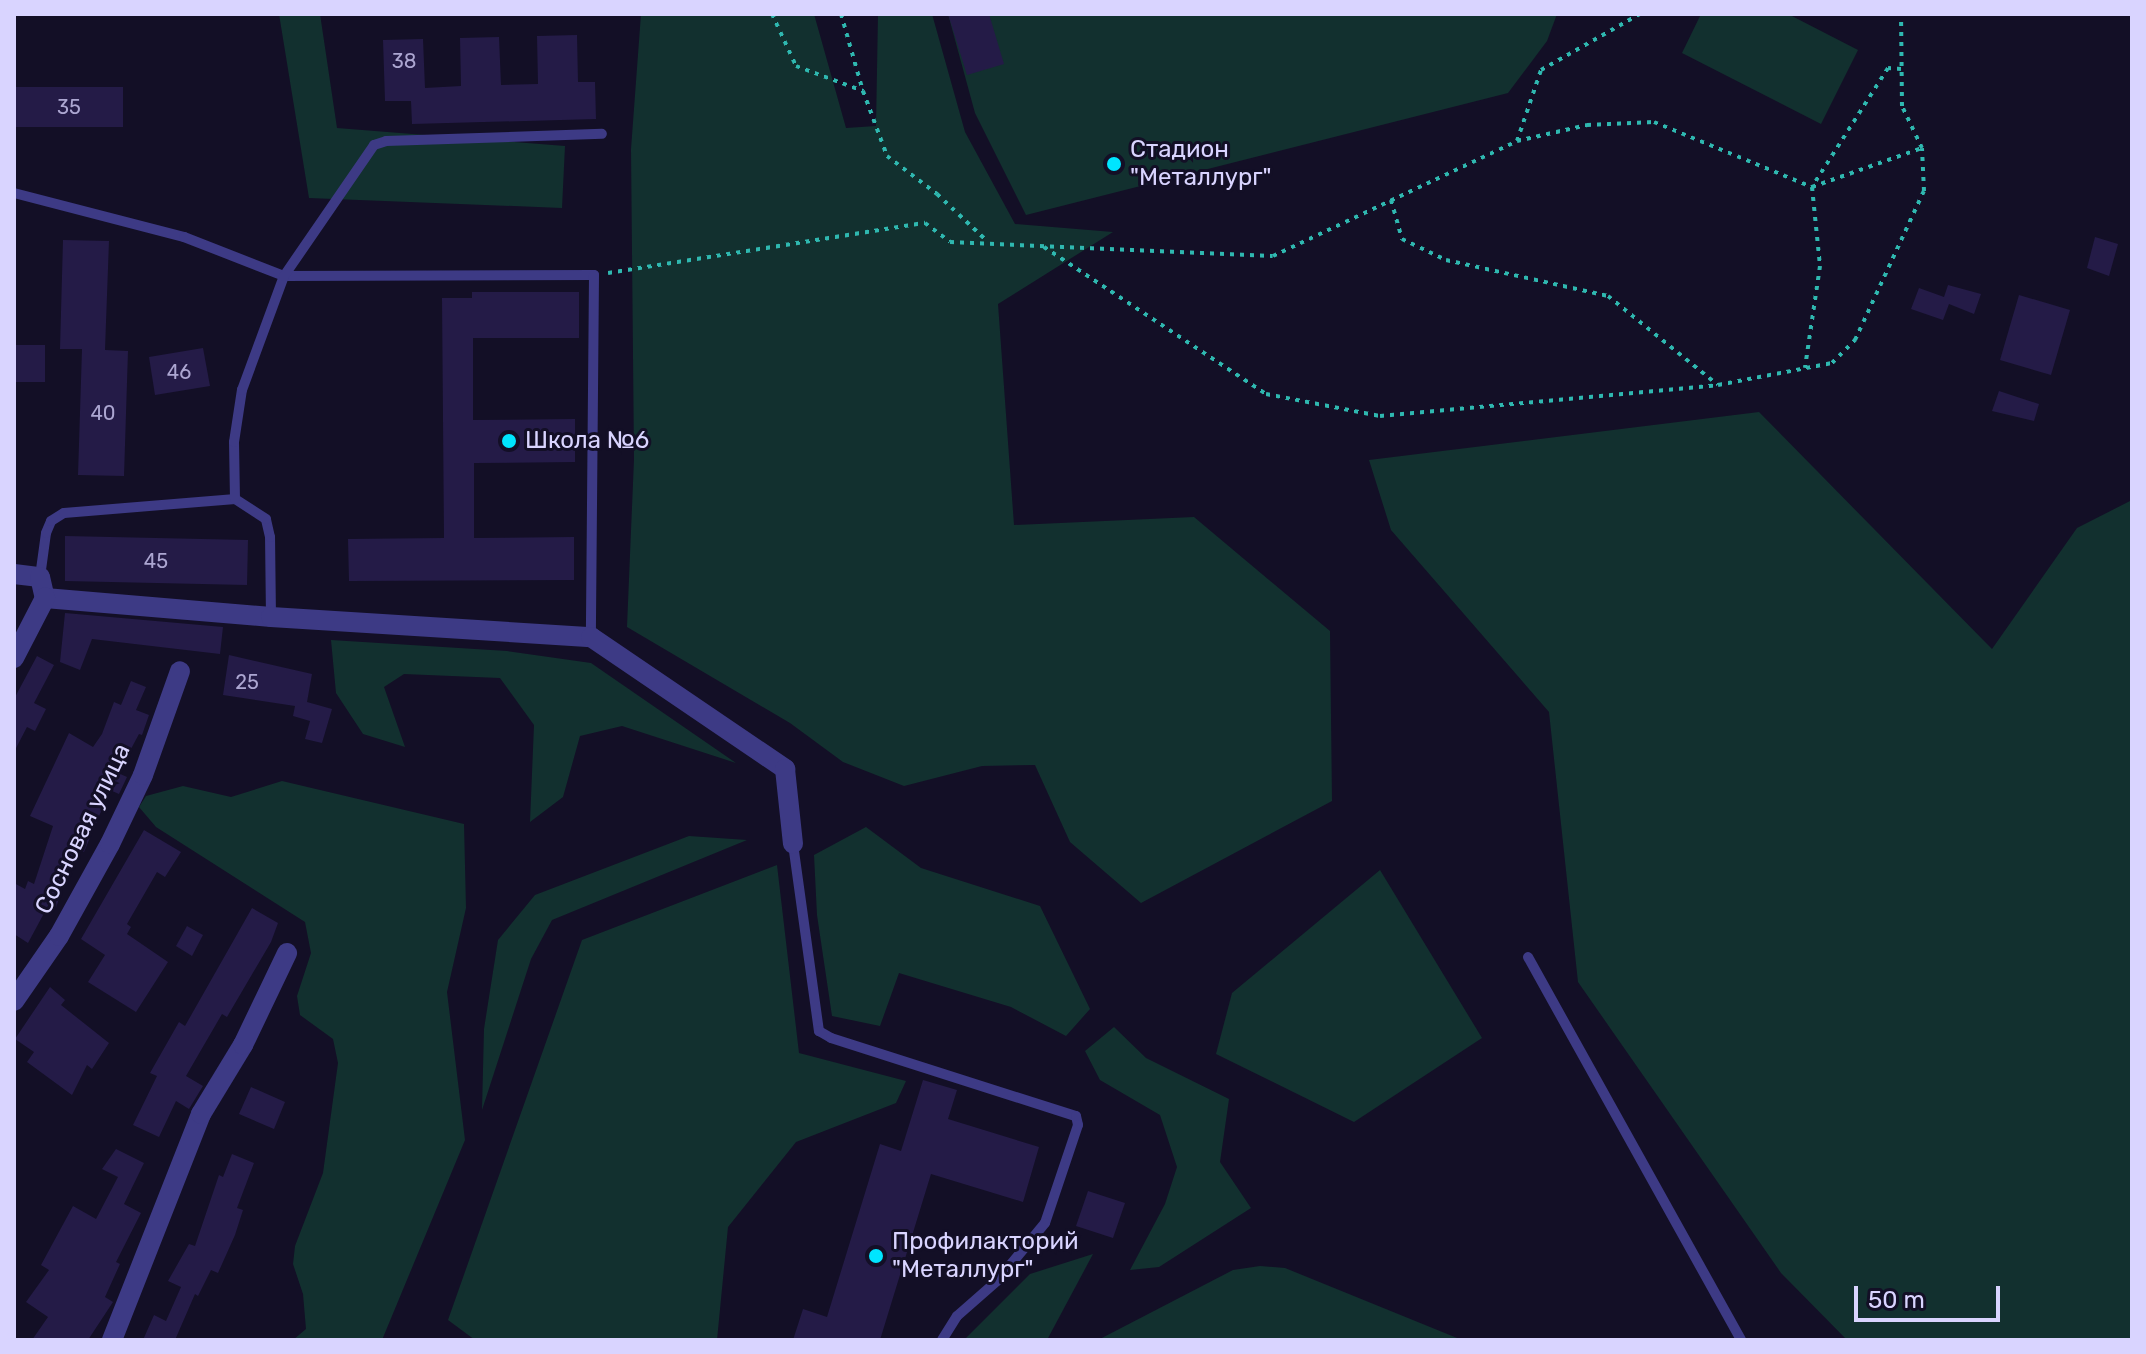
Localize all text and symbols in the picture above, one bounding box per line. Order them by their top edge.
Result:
house number: 38 [392,49,416,73]
house number: 35 [57,95,81,119]
place label: Стадион "Металлург" [1130,136,1272,192]
marker: Стадион "Металлург" [1105,155,1123,173]
house number: 46 [167,360,191,384]
house number: 40 [90,401,116,425]
place label: Школа №6 [525,427,649,455]
marker: Школа №6 [500,432,518,450]
house number: 45 [144,549,168,573]
house number: 25 [235,670,259,694]
street label: Сосновая улица [29,739,137,919]
place label: Профилакторий "Металлург" [892,1228,1079,1284]
marker: Профилакторий "Металлург" [867,1247,885,1265]
scale bar [1858,1270,2004,1320]
text: 50 m [1868,1286,1925,1314]

